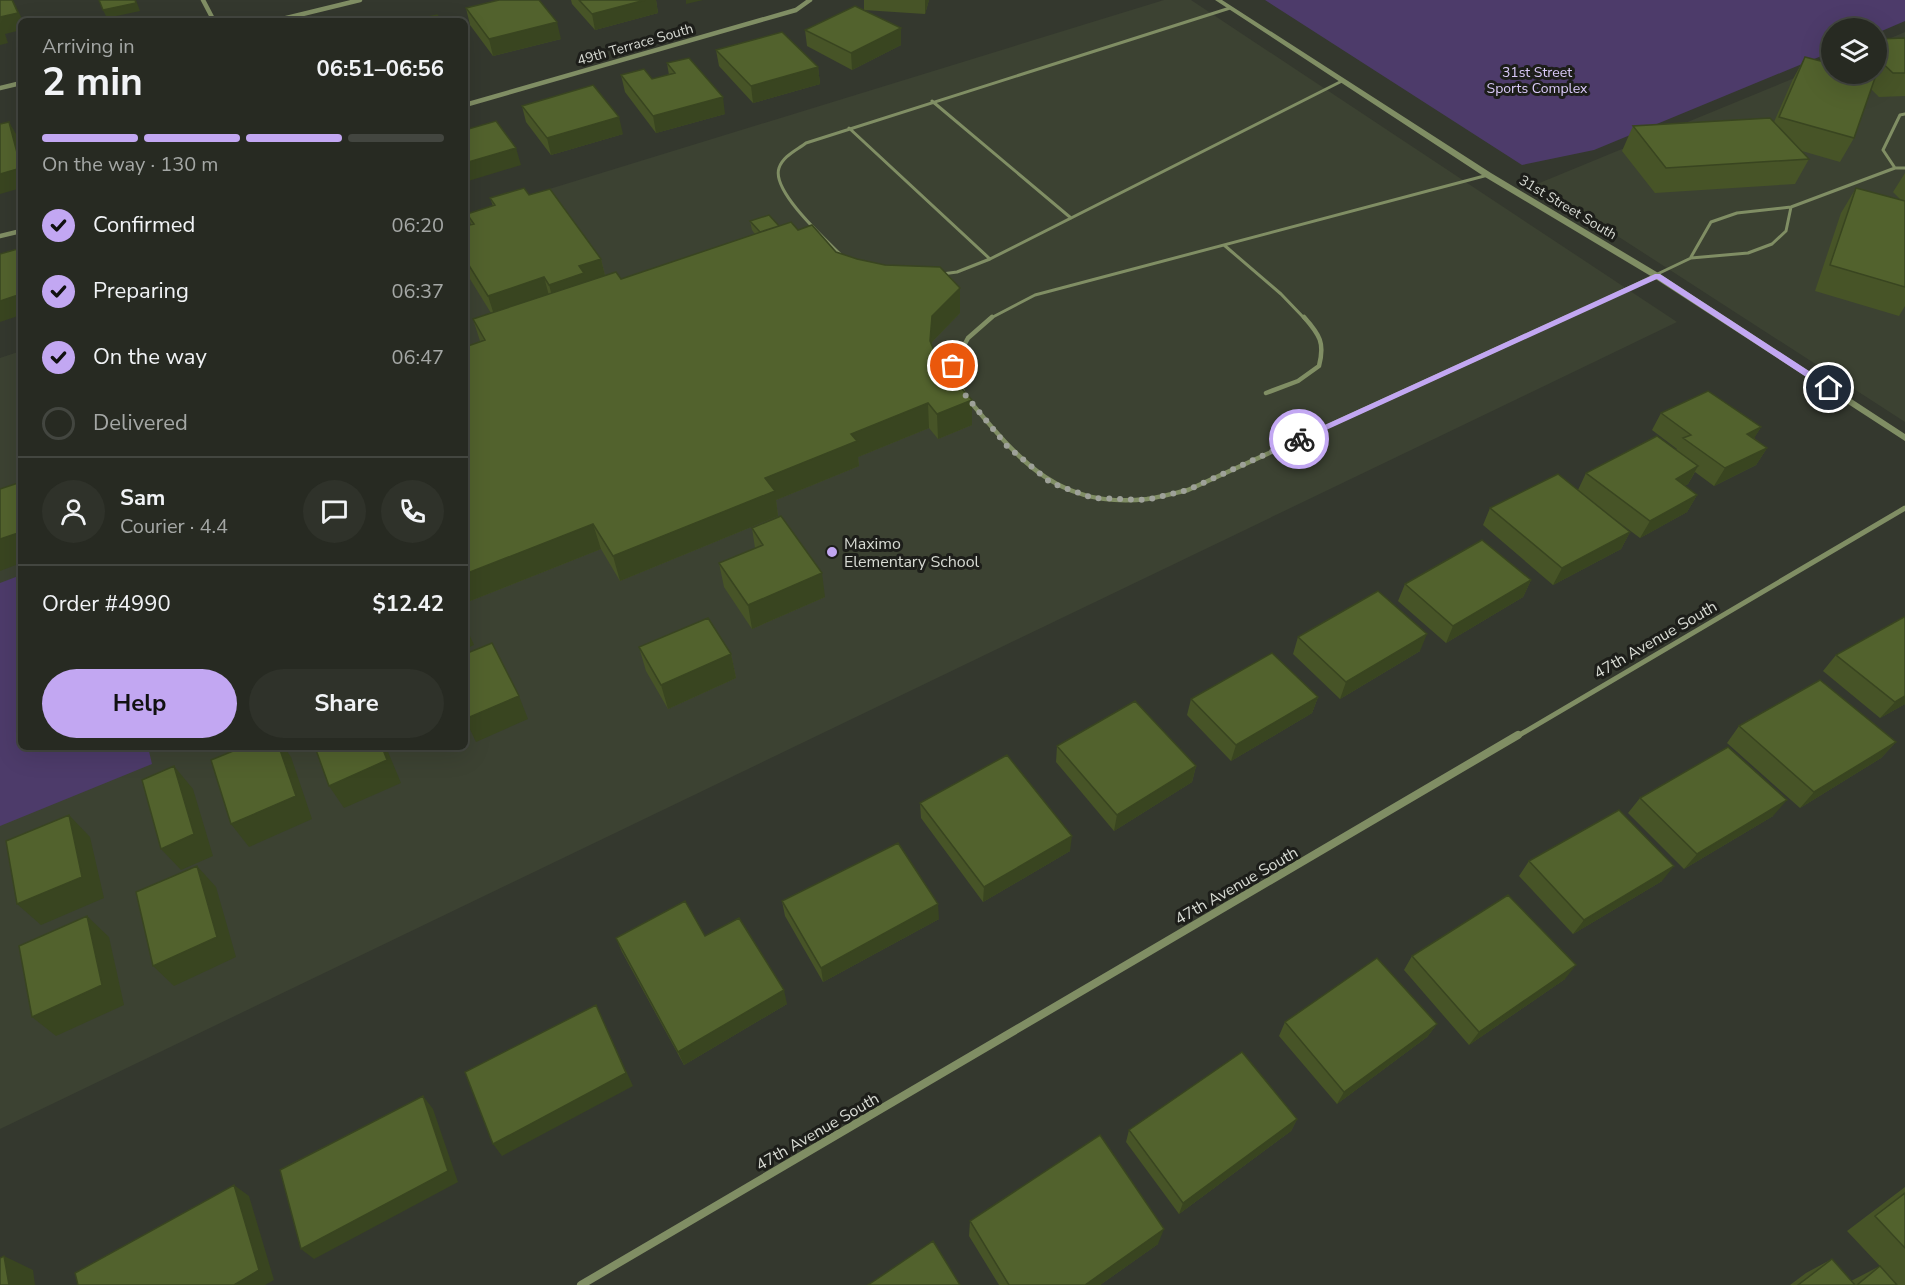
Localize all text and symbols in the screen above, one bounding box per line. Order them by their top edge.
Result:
map controls [1821,18,1887,84]
button: layers [1821,18,1887,84]
street label: 49th Terrace South [575,19,695,70]
text: Arriving in [42,33,135,60]
text: 06:51–06:56 [316,54,444,84]
text: 2 min [42,56,143,109]
park label: 31st Street Sports Complex [1487,63,1588,98]
text: On the way · 130 m [42,151,218,178]
street label: 31st Street South [1515,171,1620,244]
icon: check [42,209,75,242]
text: Confirmed [93,210,195,240]
text: 06:20 [391,212,444,239]
icon: check [42,275,75,308]
text: Preparing [93,276,189,306]
text: 06:37 [391,278,444,305]
pin [927,340,978,391]
icon: check [42,341,75,374]
text: On the way [93,342,207,372]
text: 06:47 [391,344,444,371]
icon: bag [936,349,969,382]
pin [1803,362,1854,413]
icon: home [1812,371,1845,404]
text: Delivered [93,408,188,438]
courier [1269,409,1329,469]
icon: bike [1283,423,1316,456]
button: person [42,480,105,543]
button: chat [303,480,366,543]
button: phone [381,480,444,543]
text: Sam [120,483,165,513]
text: Courier · 4.4 [120,513,228,540]
place label: Maximo Elementary School [844,533,980,573]
marker: Maximo Elementary School [825,545,839,559]
text: Order #4990 [42,589,171,619]
text: $12.42 [373,589,444,619]
street label: 47th Avenue South [1590,596,1721,684]
button: Help [42,669,237,738]
button: Share [249,669,444,738]
street label: 47th Avenue South [1171,842,1302,930]
street label: 47th Avenue South [752,1088,883,1176]

